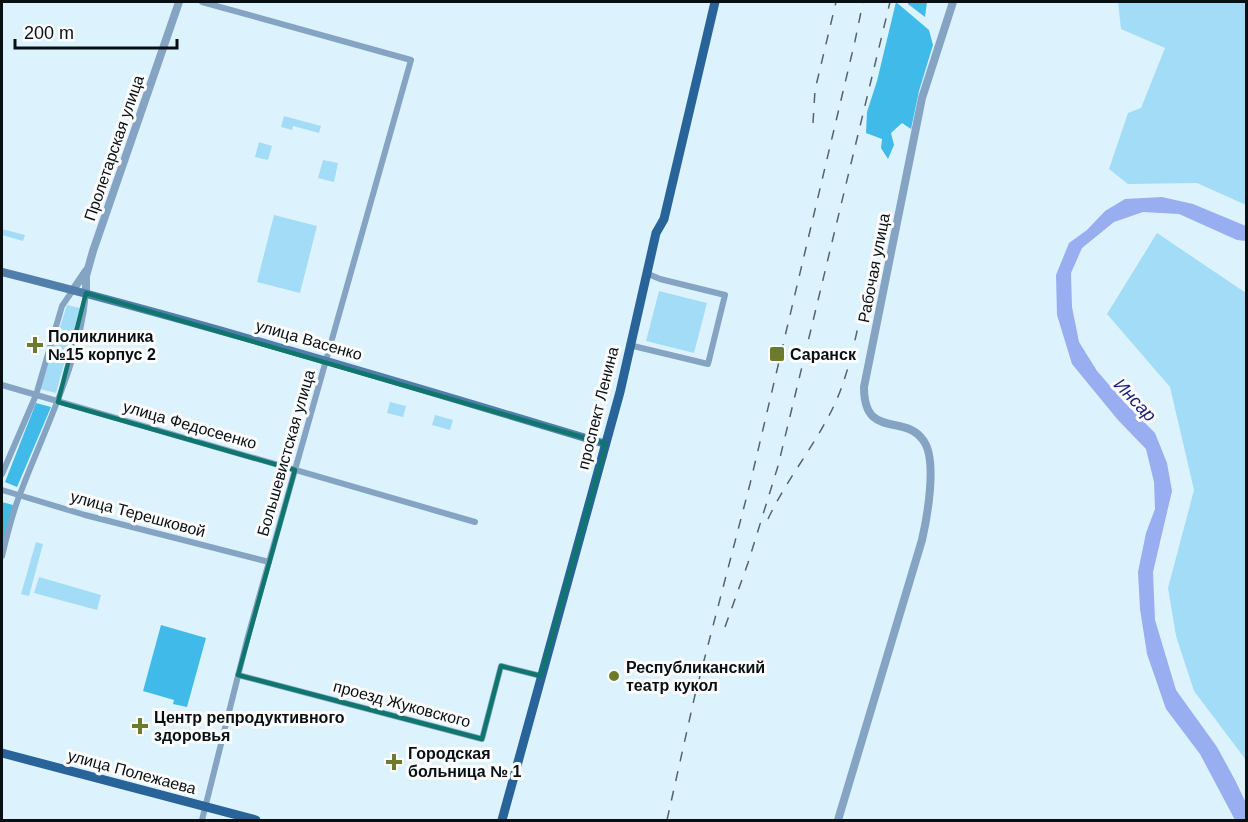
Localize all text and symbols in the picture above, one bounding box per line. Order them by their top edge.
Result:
scale bar [15,12,177,50]
text: 200 m [24,23,74,43]
street label: Пролетарская улица [81,73,147,223]
street label: Рабочая улица [855,212,893,324]
street label: улица Васенко [254,317,364,363]
place label: Поликлиника №15 корпус 2 [48,328,156,363]
marker: Поликлиника №15 корпус 2 [26,336,44,354]
street label: проспект Ленина [575,345,621,471]
marker: Саранск [768,345,786,363]
place label: Саранск [790,346,857,363]
street label: Большевистская улица [254,368,318,538]
water label: Инсар [1110,374,1160,426]
street label: улица Федосеенко [121,398,259,452]
street label: улица Терешковой [69,488,207,540]
place label: Республиканский театр кукол [626,659,765,694]
marker: Республиканский театр кукол [607,669,621,683]
street label: проезд Жуковского [332,678,473,731]
place label: Центр репродуктивного здоровья [154,709,345,744]
marker: Центр репродуктивного здоровья [131,717,149,735]
place label: Городская больница № 1 [408,745,521,780]
street label: улица Полежаева [66,747,198,797]
marker: Городская больница № 1 [385,753,403,771]

